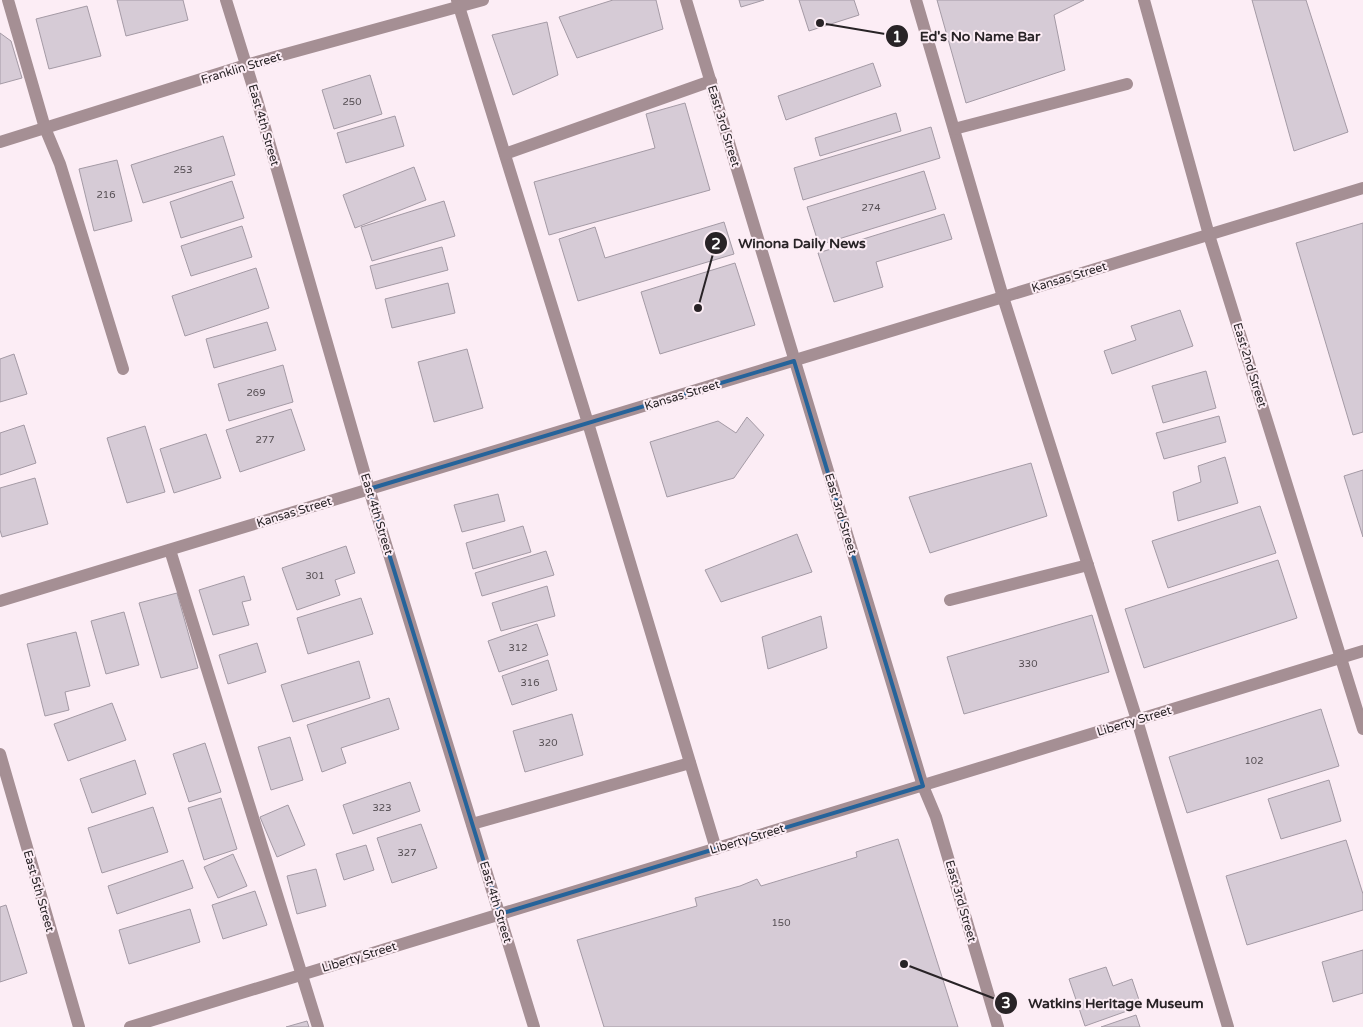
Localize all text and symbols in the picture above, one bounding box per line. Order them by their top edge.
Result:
callout: Ed's No Name Bar [884,22,1050,51]
text: 1 [892,28,902,46]
text: Ed's No Name Bar [920,28,1041,45]
street label: Franklin Street [199,49,283,87]
street label: East 4th Street [246,82,282,168]
street label: East 3rd Street [705,83,743,169]
house number: 250 [343,96,361,108]
house number: 253 [174,164,192,176]
house number: 216 [97,189,115,201]
house number: 274 [862,202,880,214]
callout: Winona Daily News [703,229,876,258]
text: 2 [711,235,721,253]
text: Winona Daily News [738,235,866,252]
street label: Kansas Street [1030,259,1109,295]
street label: East 2nd Street [1231,321,1270,409]
street label: Kansas Street [643,377,722,413]
house number: 269 [247,387,265,399]
house number: 277 [256,434,274,446]
street label: East 3rd Street [822,471,860,557]
street label: East 4th Street [358,472,396,557]
street label: Kansas Street [255,494,334,530]
house number: 301 [306,570,324,582]
house number: 312 [509,642,527,654]
house number: 330 [1019,658,1037,670]
house number: 316 [521,677,539,689]
street label: Liberty Street [1095,703,1173,739]
house number: 320 [539,737,557,749]
house number: 102 [1245,755,1263,767]
house number: 323 [373,802,391,814]
street label: Liberty Street [708,821,786,857]
house number: 327 [398,847,416,859]
street label: East 5th Street [21,848,57,934]
street label: East 3rd Street [943,858,980,944]
street label: East 4th Street [477,860,515,945]
house number: 150 [772,917,790,929]
street label: Liberty Street [320,939,398,975]
callout: Watkins Heritage Museum [993,989,1214,1018]
text: 3 [1001,994,1011,1012]
text: Watkins Heritage Museum [1028,995,1204,1012]

